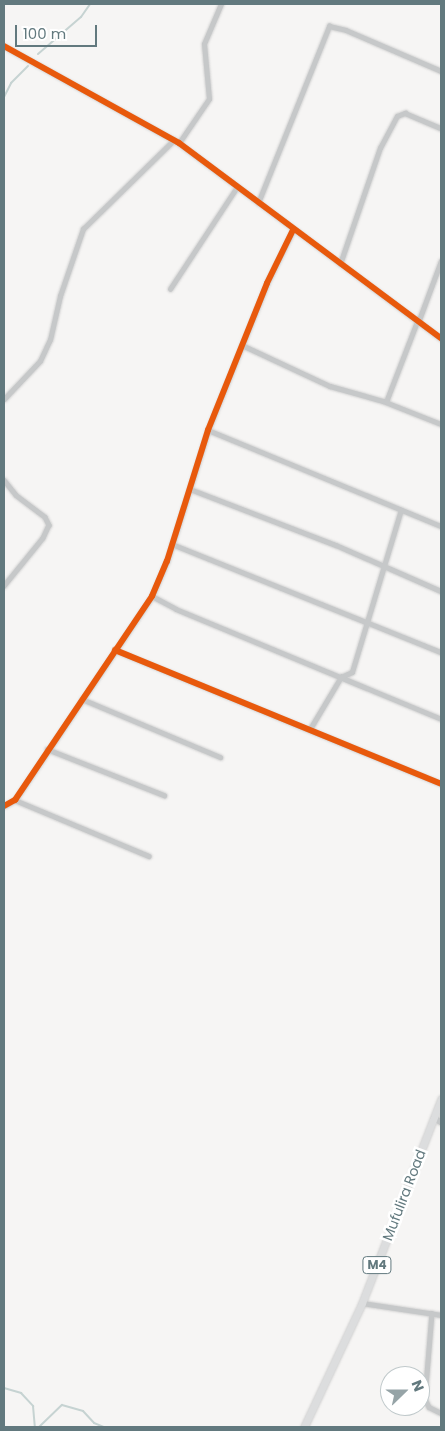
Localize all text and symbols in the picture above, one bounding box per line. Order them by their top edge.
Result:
scale bar [18,15,100,47]
text: 100 m [23,23,66,44]
street label: Mufulira Road [379,1147,429,1243]
road number: M4 [362,1256,392,1274]
north arrow [380,1366,430,1416]
text: N [407,1377,429,1394]

